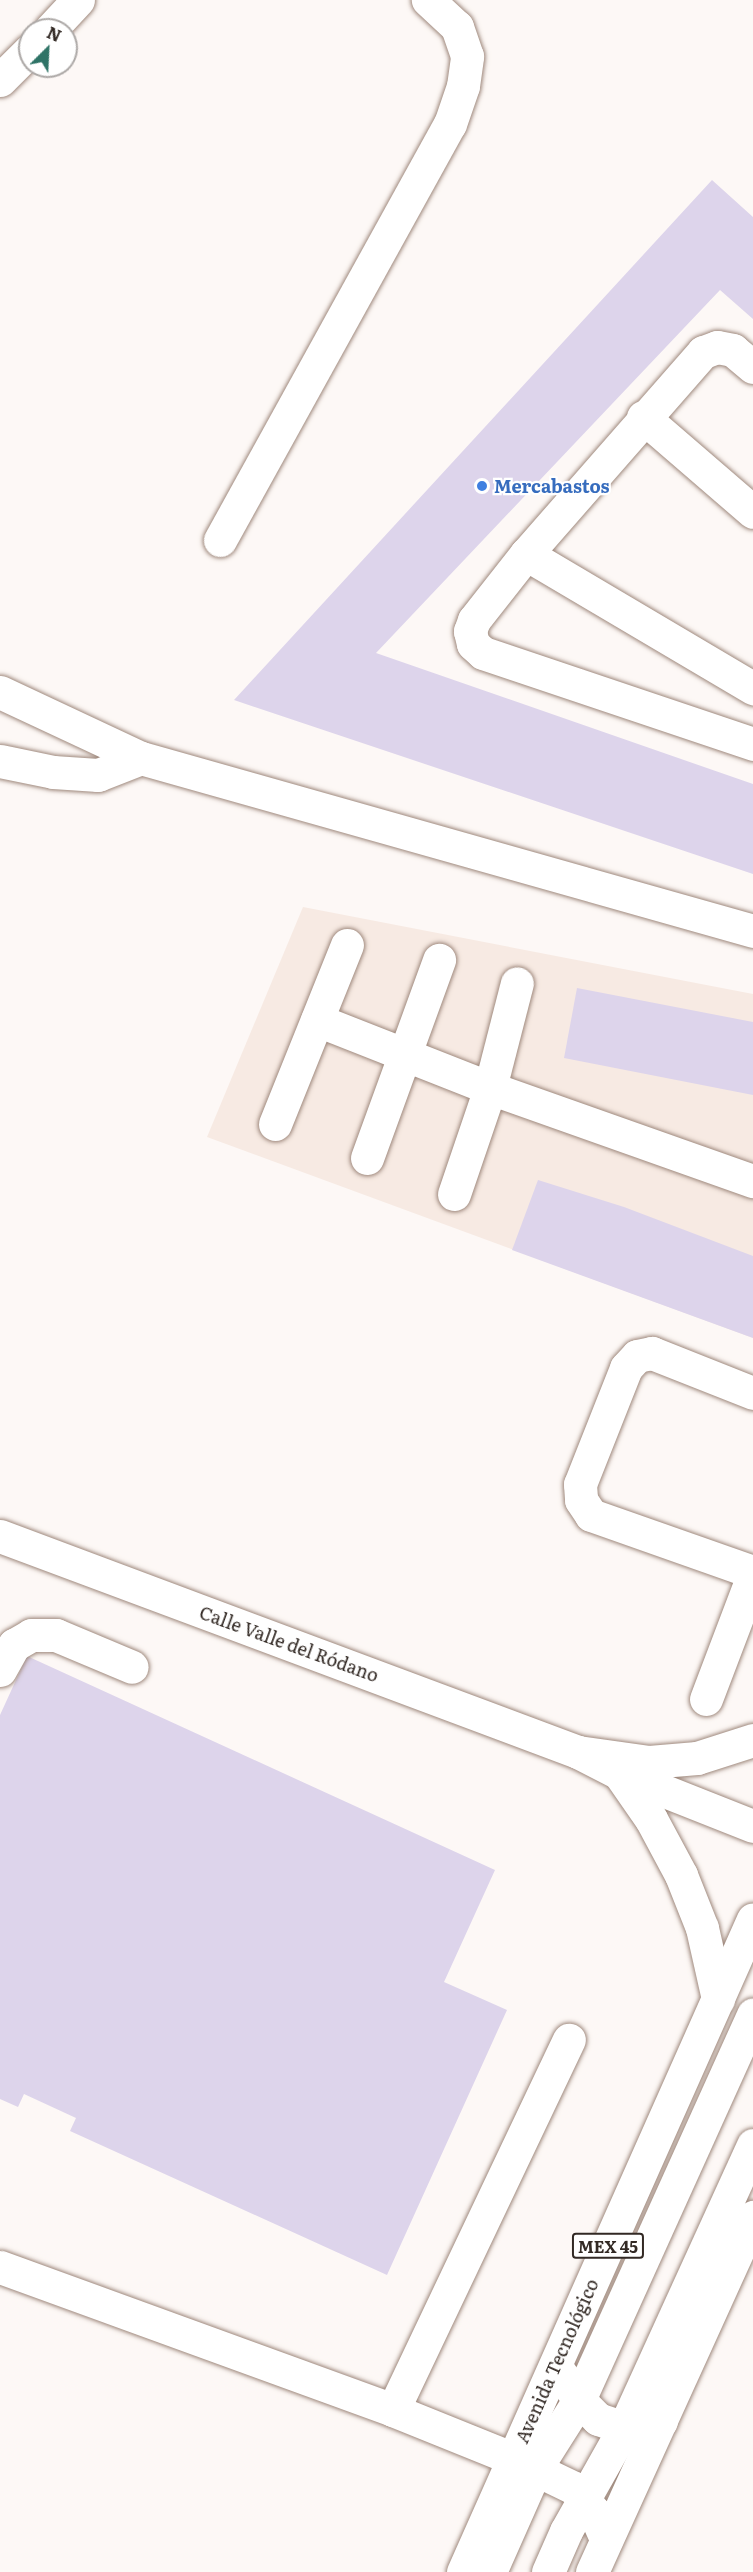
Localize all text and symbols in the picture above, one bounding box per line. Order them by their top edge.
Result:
north arrow [18,18,78,78]
text: N [43,20,66,47]
place label: Mercabastos [494,475,610,497]
marker: Mercabastos [475,479,489,493]
street label: Calle Valle del Ródano [197,1602,381,1686]
road number: MEX 45 [570,2233,646,2259]
street label: Avenida Tecnológico [511,2276,603,2446]

